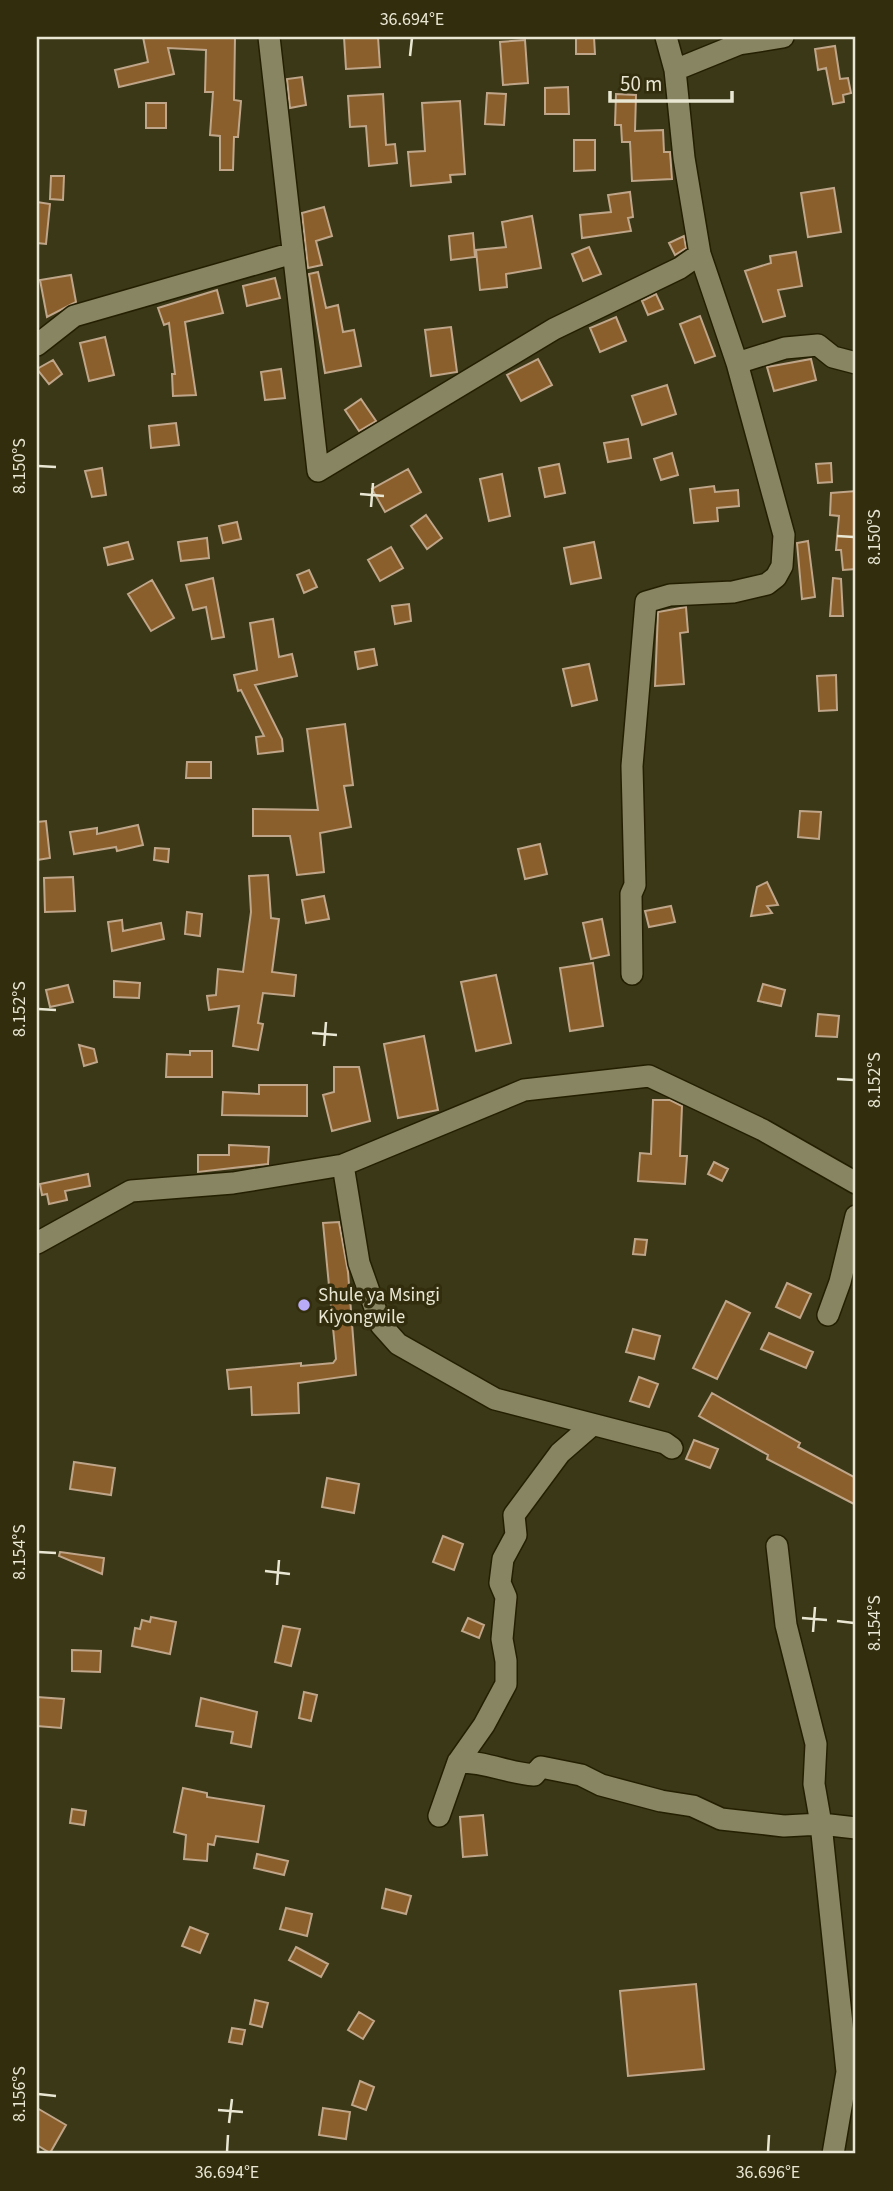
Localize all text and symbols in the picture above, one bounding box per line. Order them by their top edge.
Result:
text: 36.694°E [380,7,444,32]
scale bar [610,60,732,104]
text: 50 m [620,69,662,99]
text: 8.150°S [7,438,32,494]
text: 8.150°S [862,509,887,565]
text: 8.152°S [7,981,32,1037]
text: 8.152°S [862,1052,887,1108]
place label: Shule ya Msingi Kiyongwile [318,1282,440,1331]
marker: Shule ya Msingi Kiyongwile [296,1297,312,1313]
text: 8.154°S [7,1524,32,1580]
text: 8.154°S [862,1595,887,1651]
text: 8.156°S [7,2066,32,2122]
text: 36.694°E [195,2160,259,2185]
text: 36.696°E [736,2160,800,2185]

